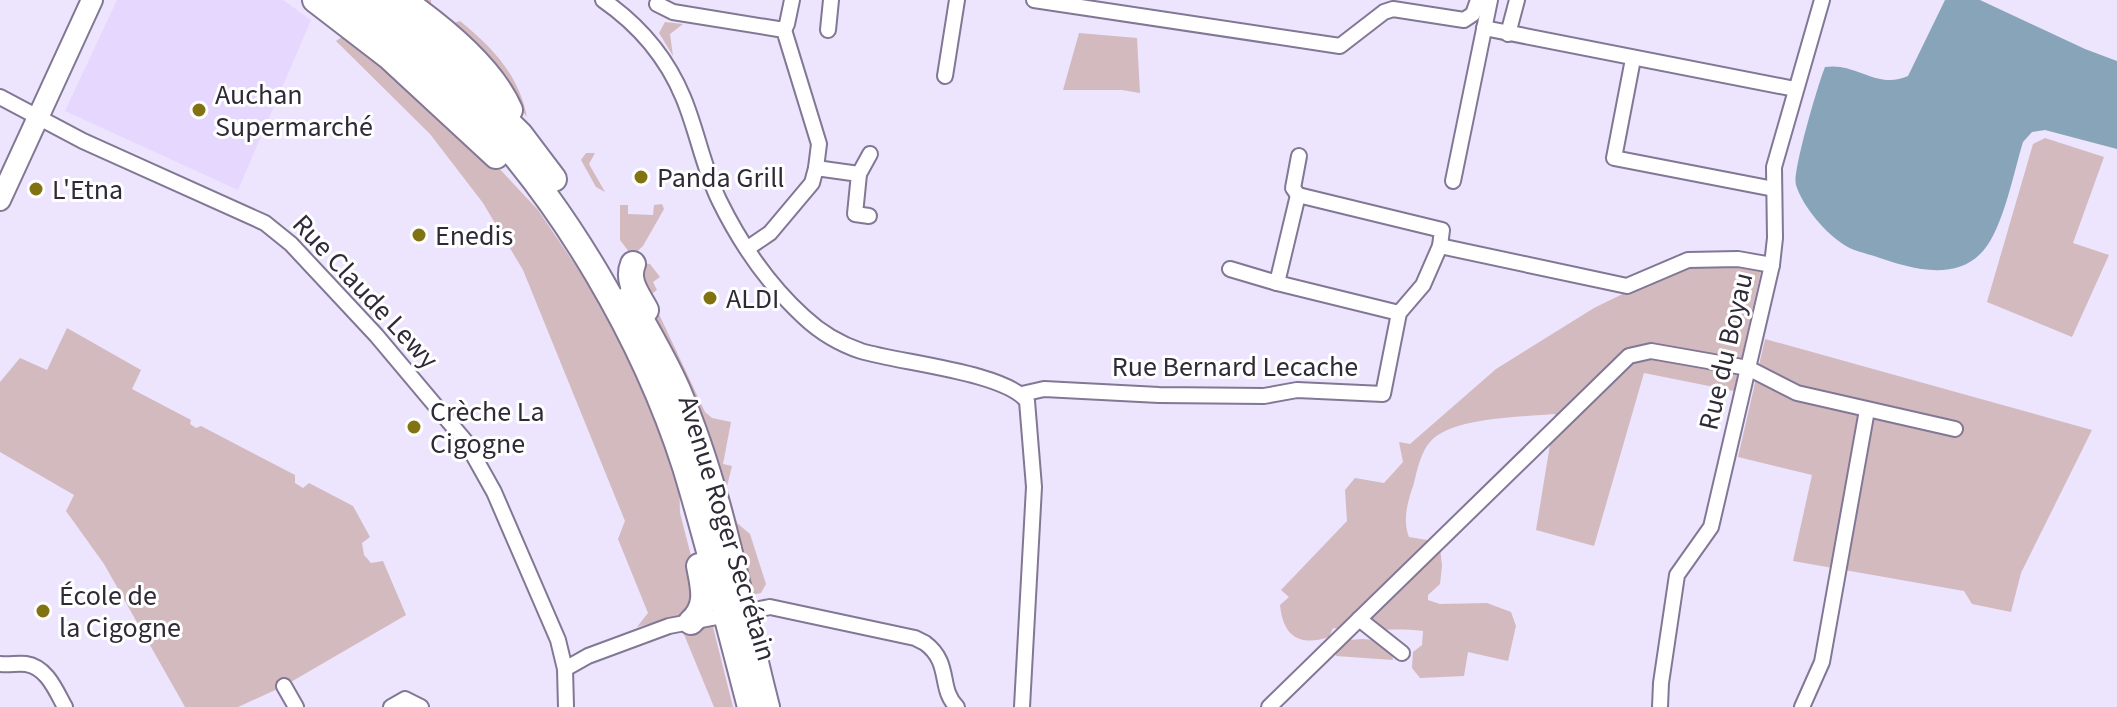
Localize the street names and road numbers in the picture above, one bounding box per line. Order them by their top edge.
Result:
street label: Rue Claude Lewy [283,205,448,378]
street label: Rue du Boyau [1688,269,1764,434]
street label: Rue Bernard Lecache [1112,347,1358,387]
street label: Avenue Roger Secrétain [668,391,786,666]

